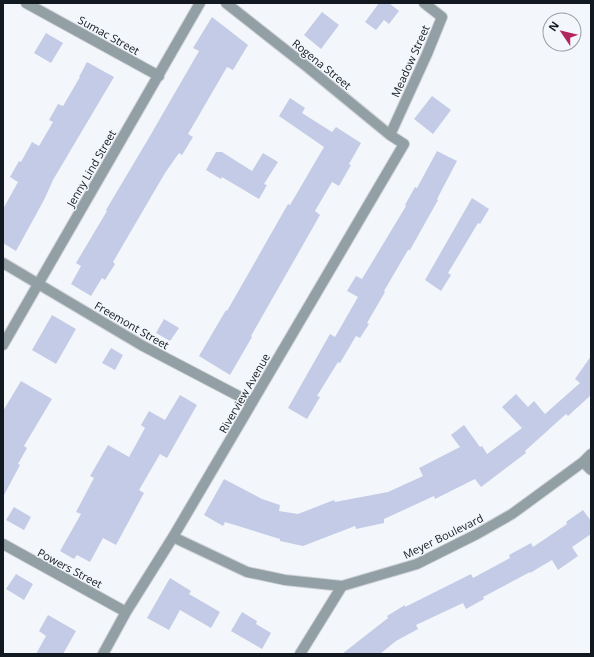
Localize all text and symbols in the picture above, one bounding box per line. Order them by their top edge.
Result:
street label: Sumac Street [76,12,142,58]
north arrow [542,12,582,52]
text: N [545,18,562,34]
street label: Meadow Street [387,22,433,100]
street label: Rogena Street [289,36,355,93]
street label: Jenny Lind Street [62,127,119,210]
street label: Freemont Street [92,298,172,352]
street label: Riverview Avenue [215,350,273,436]
street label: Meyer Boulevard [400,510,486,562]
street label: Powers Street [35,545,105,591]

